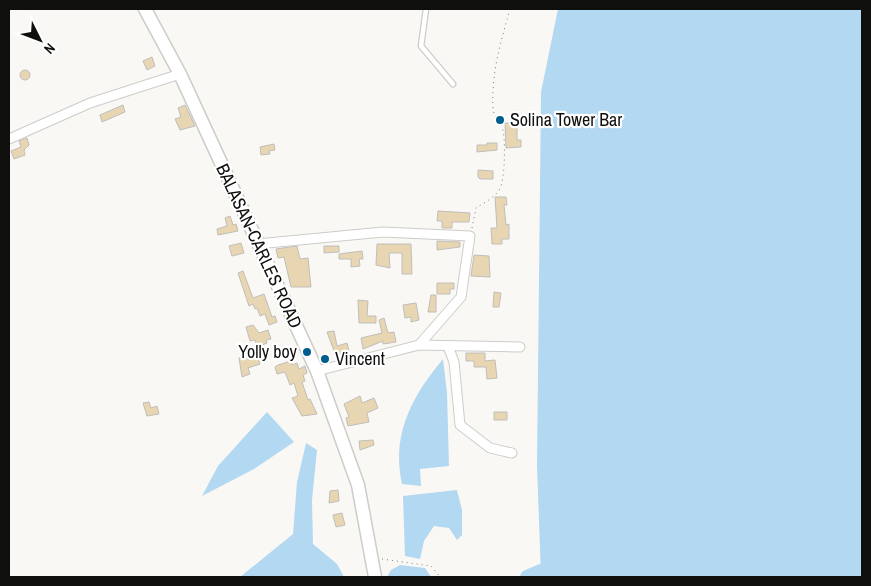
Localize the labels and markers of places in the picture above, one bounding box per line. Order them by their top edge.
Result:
place label: Solina Tower Bar [510,107,622,132]
marker: Solina Tower Bar [494,114,506,126]
place label: Yolly boy [238,339,298,364]
marker: Yolly boy [301,346,313,358]
place label: Vincent [335,346,385,371]
marker: Vincent [319,353,331,365]

